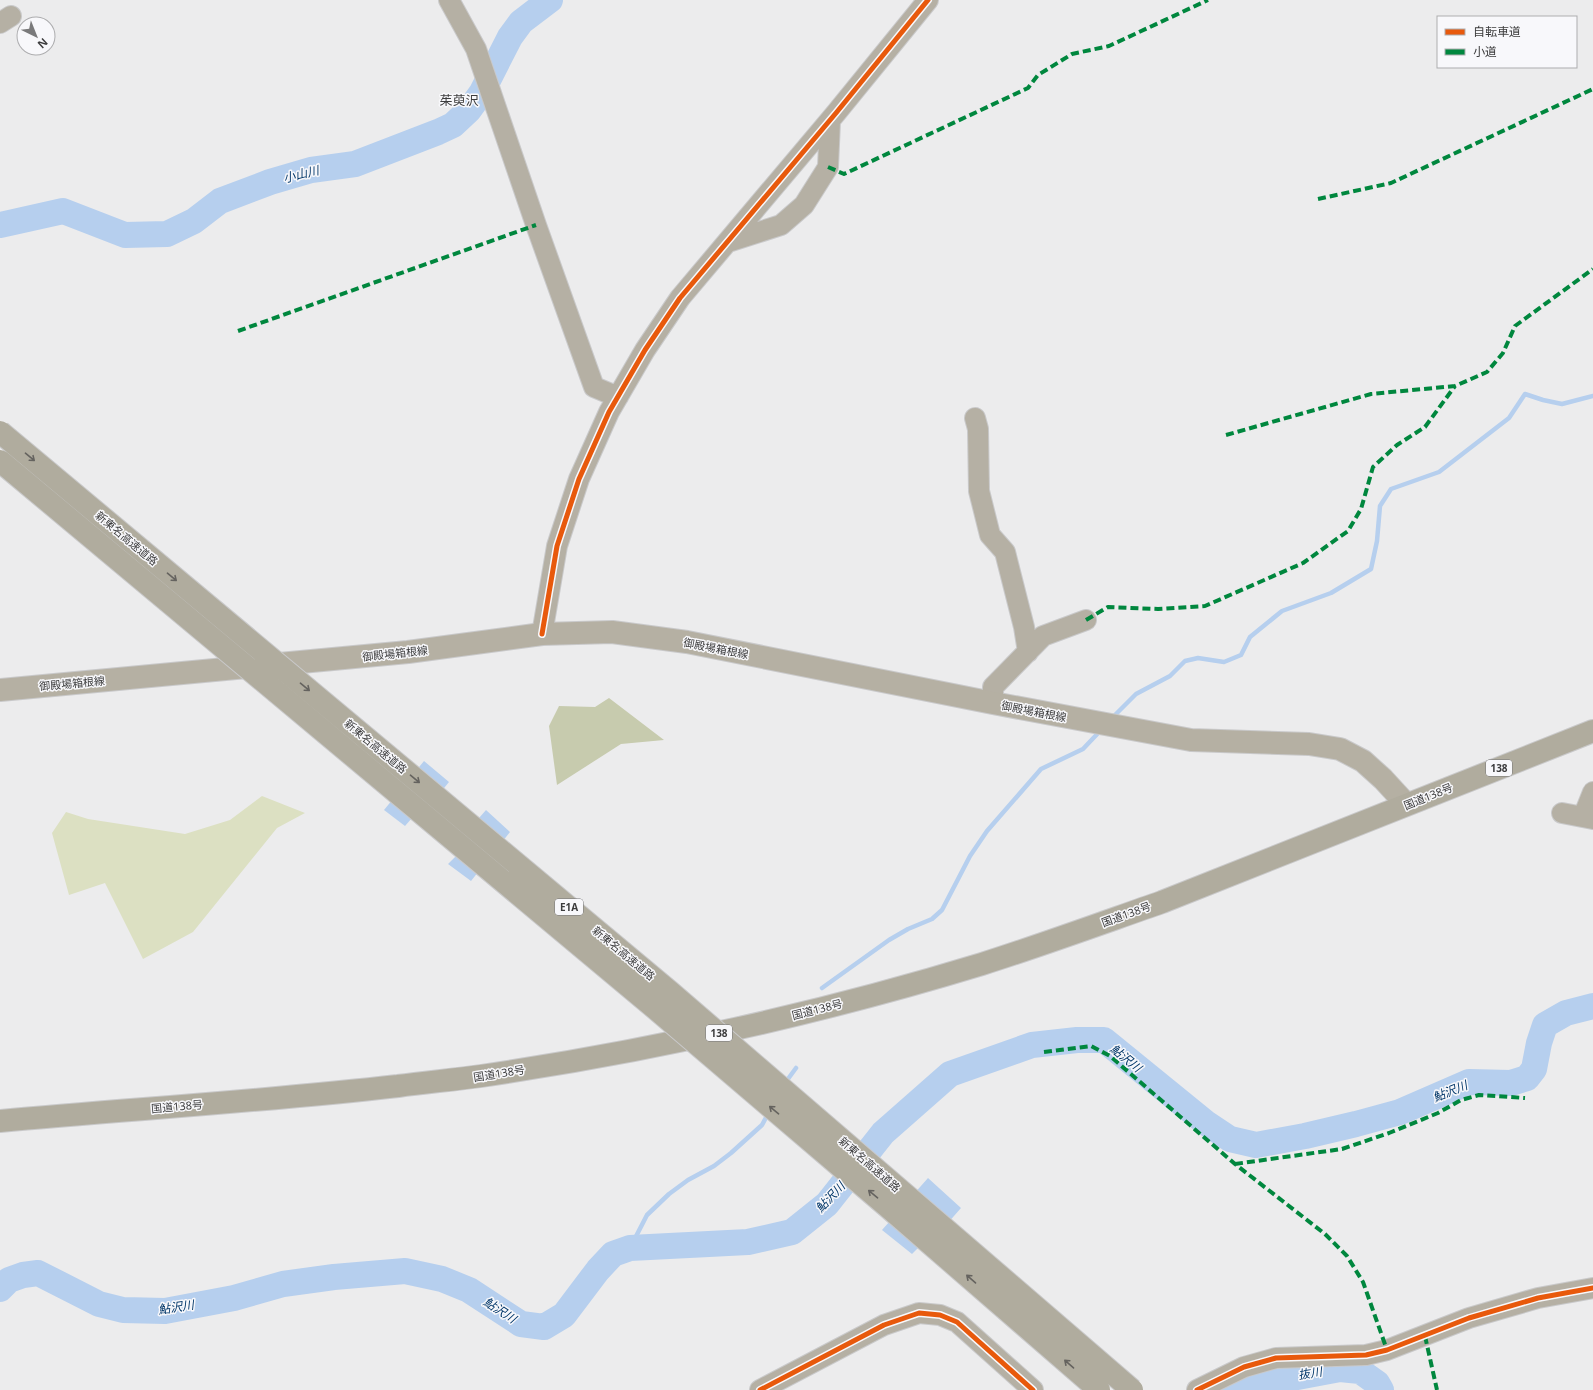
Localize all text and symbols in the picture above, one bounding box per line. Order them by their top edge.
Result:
north arrow [16,16,56,56]
legend [1437,16,1577,68]
text: 自転車道 [1473,23,1521,40]
text: N [35,35,52,52]
text: 小道 [1473,43,1497,60]
district label: 茱萸沢 [439,91,479,109]
water label: 小山川 [281,161,322,187]
one-way arrow [24,453,35,462]
street label: 新東名高速道路 [93,508,161,568]
one-way arrow [167,572,178,581]
street label: 御殿場箱根線 [681,634,750,662]
street label: 御殿場箱根線 [360,642,429,664]
street label: 御殿場箱根線 [37,673,106,693]
one-way arrow [299,682,310,691]
street label: 御殿場箱根線 [999,697,1068,725]
street label: 新東名高速道路 [342,716,410,776]
road number: 138 [1486,760,1512,776]
one-way arrow [410,774,421,783]
street label: 国道138号 [1401,779,1455,813]
street label: 国道138号 [1099,898,1153,930]
road number: E1A [555,899,583,915]
street label: 新東名高速道路 [590,923,658,983]
street label: 国道138号 [790,995,844,1023]
road number: 138 [706,1025,732,1041]
water label: 鮎沢川 [1107,1040,1147,1077]
street label: 国道138号 [472,1062,526,1084]
water label: 鮎沢川 [1430,1076,1472,1106]
street label: 国道138号 [150,1096,204,1116]
one-way arrow [769,1105,780,1114]
street label: 新東名高速道路 [836,1133,904,1195]
water label: 鮎沢川 [812,1177,850,1216]
one-way arrow [868,1189,878,1199]
one-way arrow [966,1275,977,1284]
water label: 鮎沢川 [480,1293,521,1328]
water label: 鮎沢川 [157,1296,197,1318]
one-way arrow [1064,1360,1075,1369]
water label: 抜川 [1297,1362,1325,1383]

